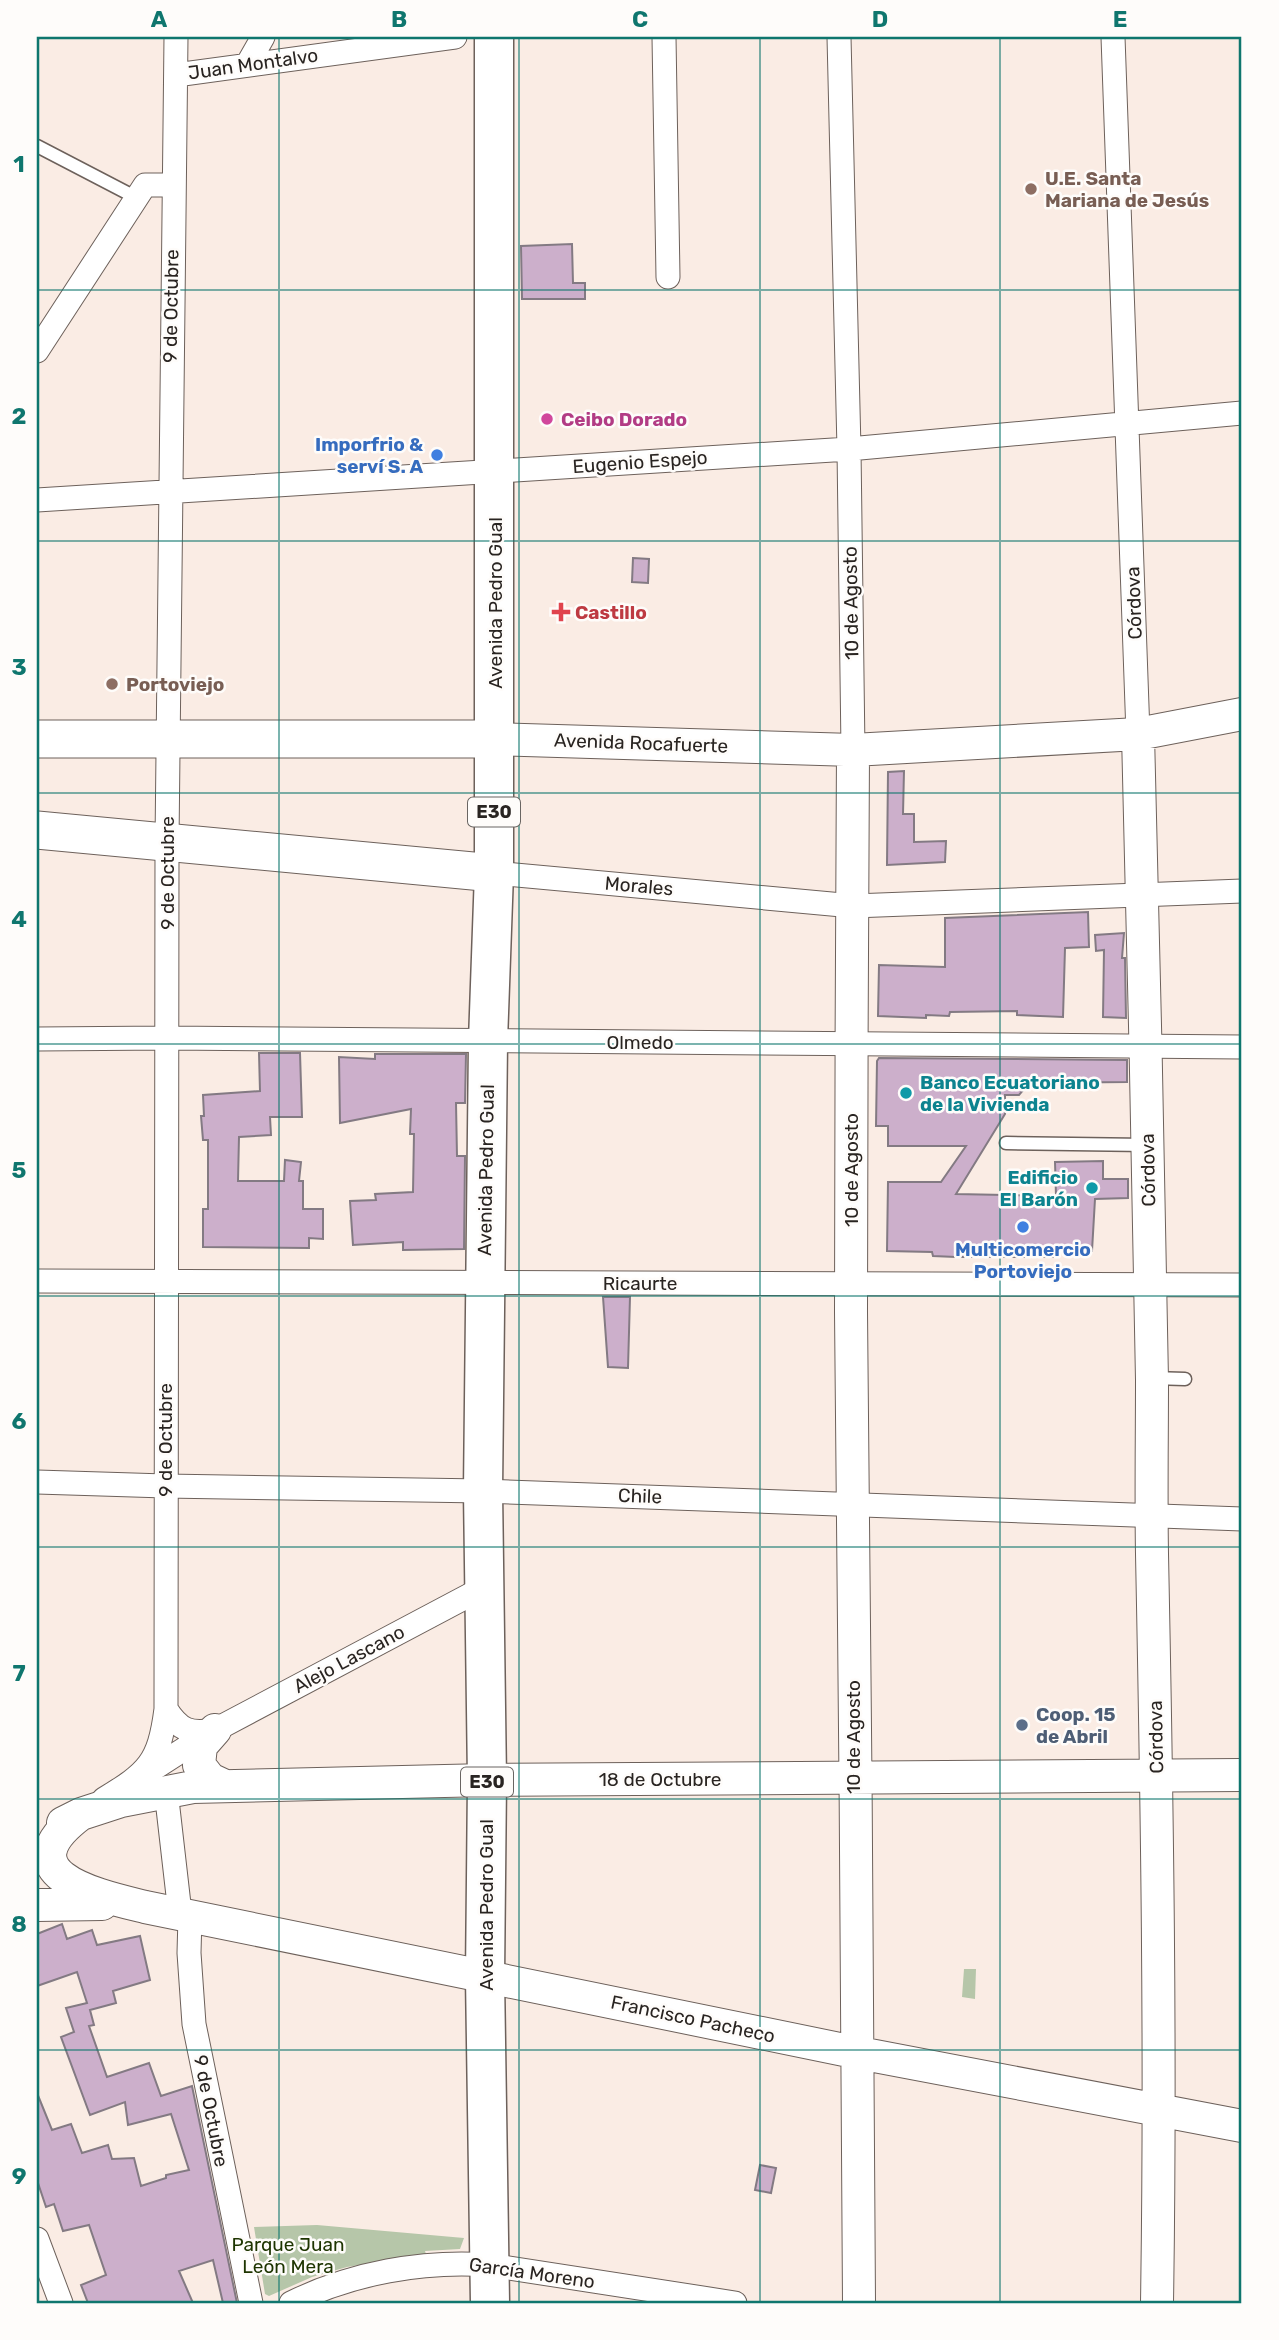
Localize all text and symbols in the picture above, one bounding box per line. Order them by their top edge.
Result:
text: A [151,5,168,33]
text: B [391,5,407,33]
text: C [632,5,648,33]
text: D [872,5,888,33]
text: E [1113,5,1127,33]
street label: Juan Montalvo [187,43,319,85]
text: 1 [13,150,25,178]
place label: U.E. Santa Mariana de Jesús [1045,167,1209,212]
marker: U.E. Santa Mariana de Jesús [1023,181,1039,197]
street label: 9 de Octubre [159,249,183,363]
text: 2 [12,402,26,430]
place label: Ceibo Dorado [561,408,687,431]
marker: Ceibo Dorado [539,411,555,427]
place label: Imporfrio & serví S. A [315,433,423,478]
street label: Eugenio Espejo [572,446,708,478]
marker: Imporfrio & serví S. A [429,447,445,463]
street label: Avenida Pedro Gual [484,517,507,689]
street label: 10 de Agosto [839,546,863,660]
street label: Córdova [1121,566,1147,640]
place label: Castillo [575,601,647,624]
marker: Castillo [553,604,569,620]
text: 3 [11,653,27,681]
place label: Portoviejo [126,673,224,696]
marker: Portoviejo [104,676,120,692]
street label: Avenida Rocafuerte [553,728,729,758]
road number: E30 [468,798,520,826]
street label: 9 de Octubre [156,816,179,930]
street label: Morales [604,872,674,900]
text: 4 [11,905,27,933]
street label: Olmedo [606,1031,674,1054]
place label: Banco Ecuatoriano de la Vivienda [920,1071,1100,1116]
street label: Avenida Pedro Gual [473,1084,499,1256]
marker: Banco Ecuatoriano de la Vivienda [898,1085,914,1101]
street label: 10 de Agosto [840,1113,863,1227]
street label: Córdova [1136,1133,1160,1207]
text: 5 [12,1156,27,1184]
place label: Edificio El Barón [999,1166,1078,1211]
marker: Edificio El Barón [1084,1180,1100,1196]
marker: Multicomercio Portoviejo [1015,1219,1031,1235]
place label: Multicomercio Portoviejo [955,1238,1091,1283]
street label: Ricaurte [603,1272,677,1295]
street label: 9 de Octubre [154,1383,177,1497]
text: 6 [12,1407,27,1435]
street label: Chile [618,1484,662,1508]
street label: Alejo Lascano [289,1620,409,1698]
text: 7 [12,1659,26,1687]
street label: 10 de Agosto [842,1680,865,1794]
street label: Córdova [1144,1700,1168,1774]
place label: Coop. 15 de Abril [1036,1703,1116,1748]
marker: Coop. 15 de Abril [1014,1717,1030,1733]
road number: E30 [461,1768,513,1797]
street label: 18 de Octubre [599,1768,721,1791]
street label: Avenida Pedro Gual [475,1819,498,1991]
text: 8 [11,1910,27,1938]
street label: Francisco Pacheco [609,1990,777,2048]
street label: 9 de Octubre [189,2053,233,2169]
text: 9 [12,2162,26,2190]
park label: Parque Juan León Mera [232,2233,345,2278]
street label: García Moreno [468,2253,596,2293]

